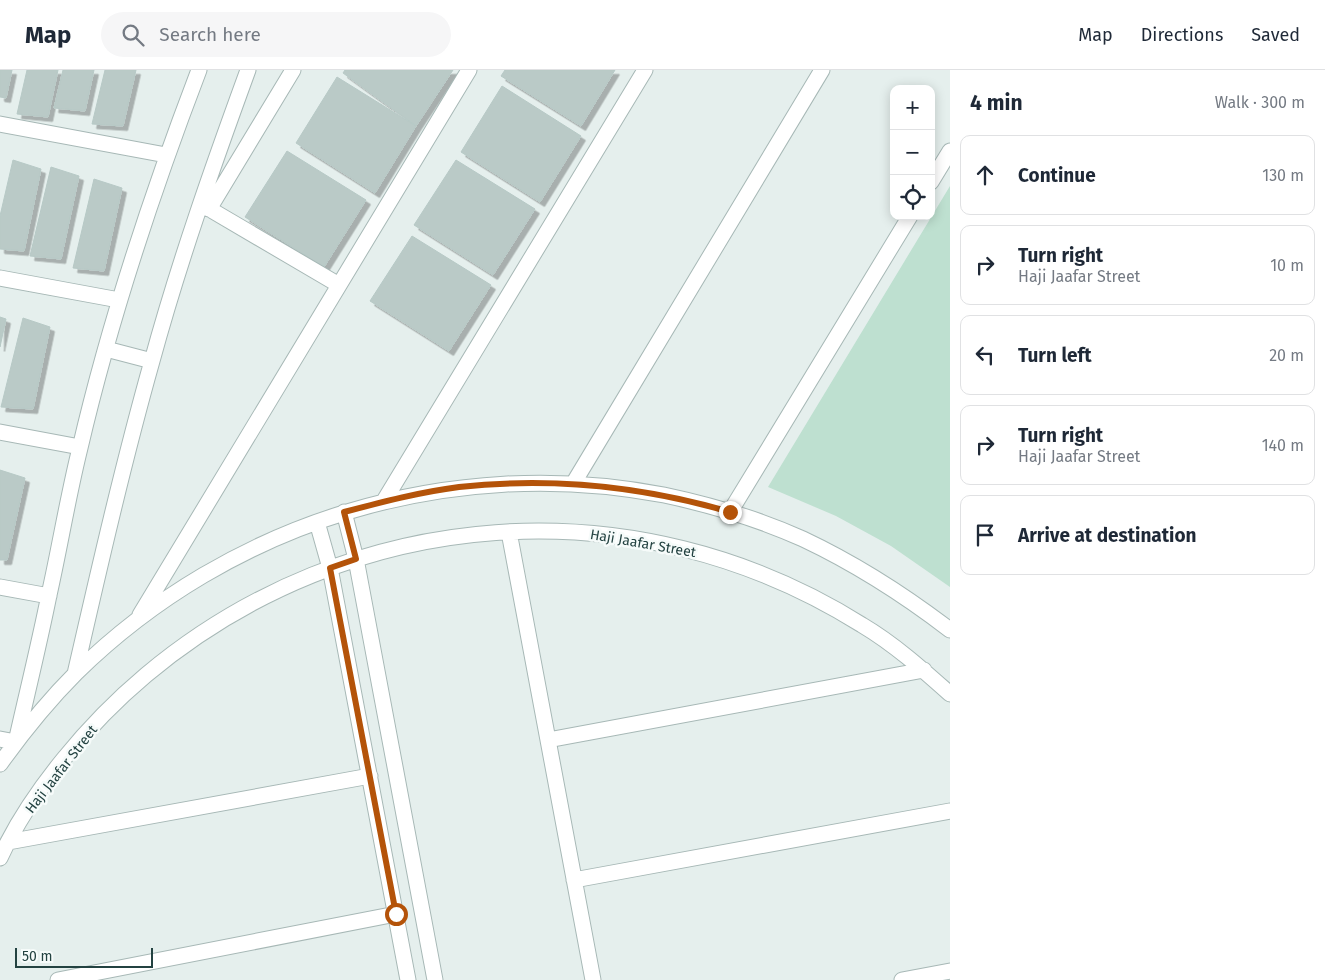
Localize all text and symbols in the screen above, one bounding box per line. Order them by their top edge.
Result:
search box [101,12,451,57]
text: Map [25,21,71,49]
icon: search [119,21,147,49]
text: Search here [159,23,261,46]
text: Map [1078,24,1113,46]
text: Directions [1141,24,1223,46]
text: Saved [1251,24,1300,46]
map controls [890,85,935,220]
button: + [890,85,935,130]
text: 4 min [970,90,1023,116]
text: Walk · 300 m [1215,93,1305,112]
button: − [890,130,935,175]
icon: ahead [971,161,999,189]
text: Continue [1018,164,1096,187]
text: 130 m [1262,166,1304,185]
button: locate [890,175,935,220]
text: Turn right [1018,244,1103,267]
icon: right [971,251,999,279]
text: 10 m [1270,256,1304,275]
text: Haji Jaafar Street [1018,267,1140,286]
icon: left [971,341,999,369]
text: Turn left [1018,344,1092,367]
text: 20 m [1269,346,1304,365]
text: Turn right [1018,424,1103,447]
icon: right [971,431,999,459]
text: 140 m [1262,436,1304,455]
text: Haji Jaafar Street [1018,447,1140,466]
route end [719,501,742,524]
icon: arrive [971,521,999,549]
text: Arrive at destination [1018,524,1197,547]
street label: Haji Jaafar Street [589,526,698,561]
street label: Haji Jaafar Street [22,721,102,817]
route start [385,903,408,926]
scale bar [15,945,152,968]
text: 50 m [22,948,53,965]

